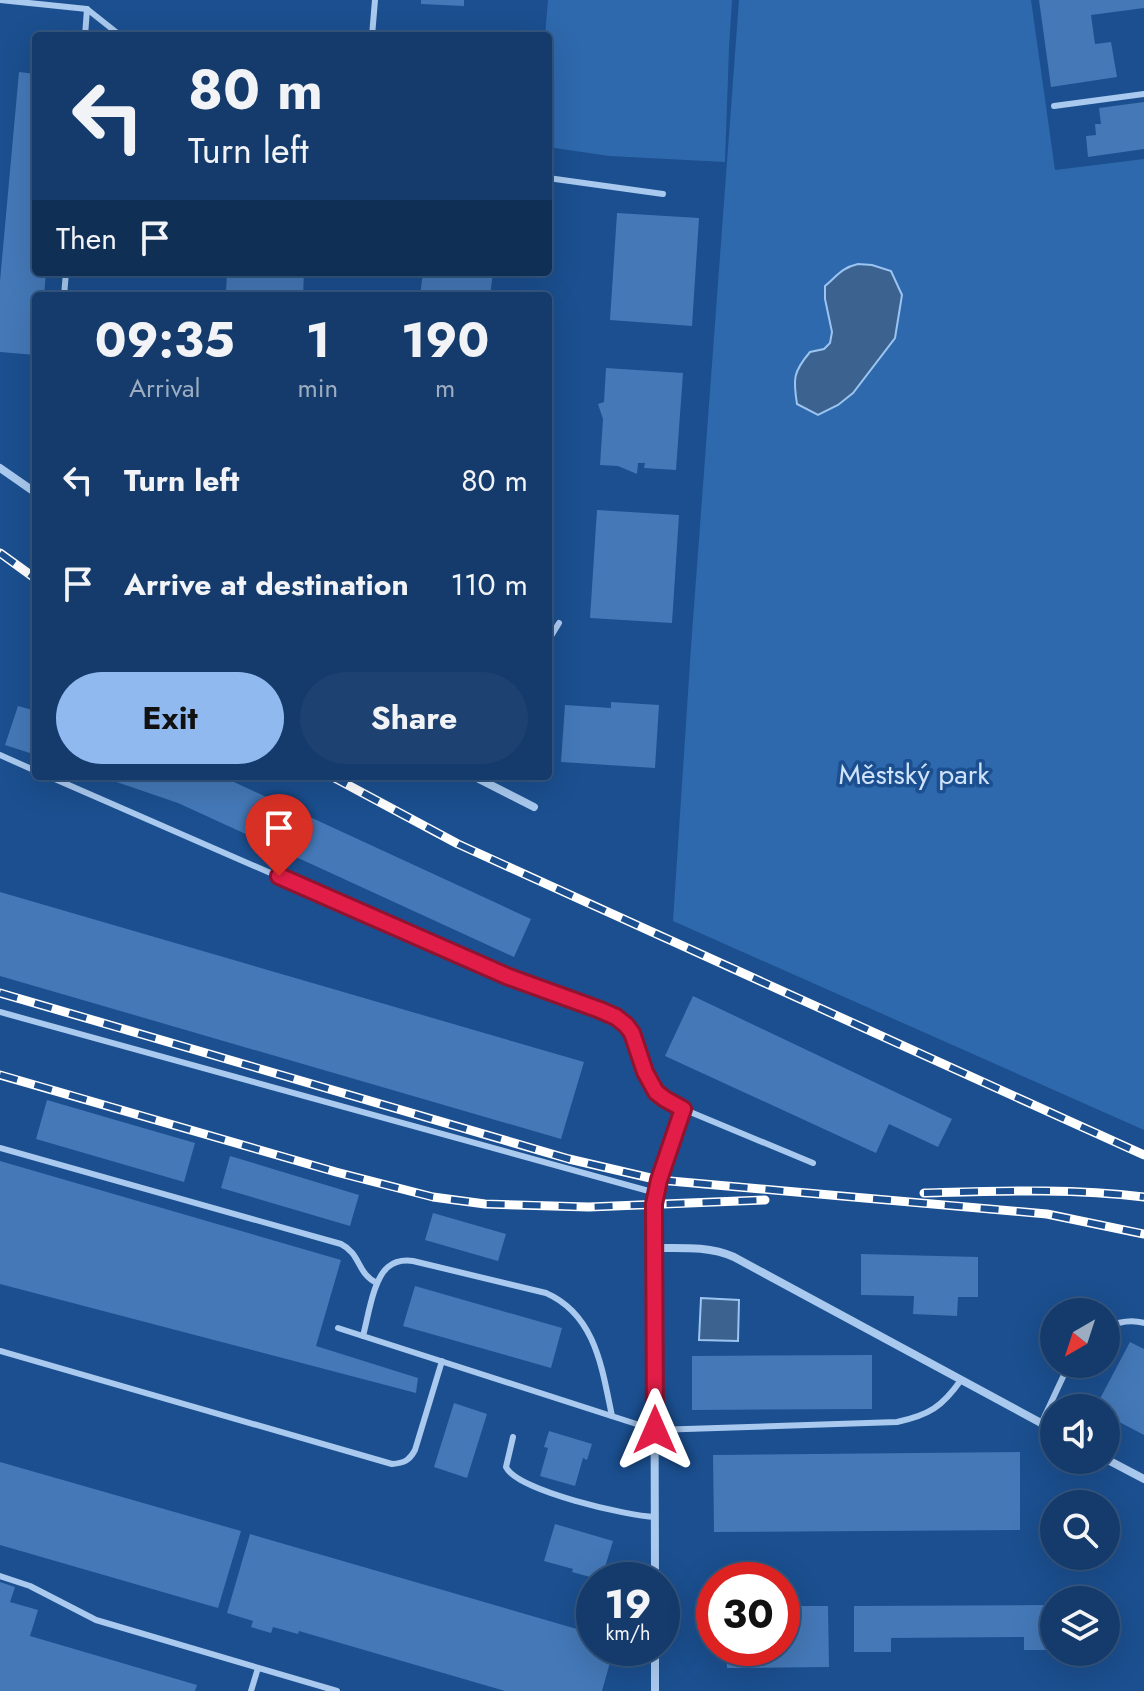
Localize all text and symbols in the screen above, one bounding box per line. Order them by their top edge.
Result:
text: 80 m [188,49,323,130]
icon: left [56,64,160,168]
text: Turn left [188,124,309,176]
icon: arrive [133,216,177,260]
text: Then [56,217,117,260]
text: 09:35 [95,306,235,375]
text: 1 [306,306,330,375]
text: 190 [401,306,489,375]
text: Arrival [129,369,201,407]
text: min [298,369,338,407]
text: m [435,369,455,407]
icon: left [56,458,100,502]
text: Turn left [124,459,239,502]
text: 80 m [461,459,528,502]
icon: arrive [56,562,100,606]
text: Arrive at destination [124,563,409,606]
text: 110 m [451,563,528,606]
button: Exit [56,672,284,764]
button: Share [300,672,528,764]
park label: Městský park [838,754,990,795]
pin [245,794,313,876]
icon: arrive [257,806,301,850]
north arrow [1040,1298,1120,1378]
map controls [1040,1298,1120,1666]
position arrow [613,1388,697,1472]
button: sound [1040,1394,1120,1474]
button: search [1040,1490,1120,1570]
speed limit sign: 30 [696,1562,800,1666]
text: 19 [604,1575,652,1633]
button: layers [1040,1586,1120,1666]
text: km/h [605,1619,651,1648]

